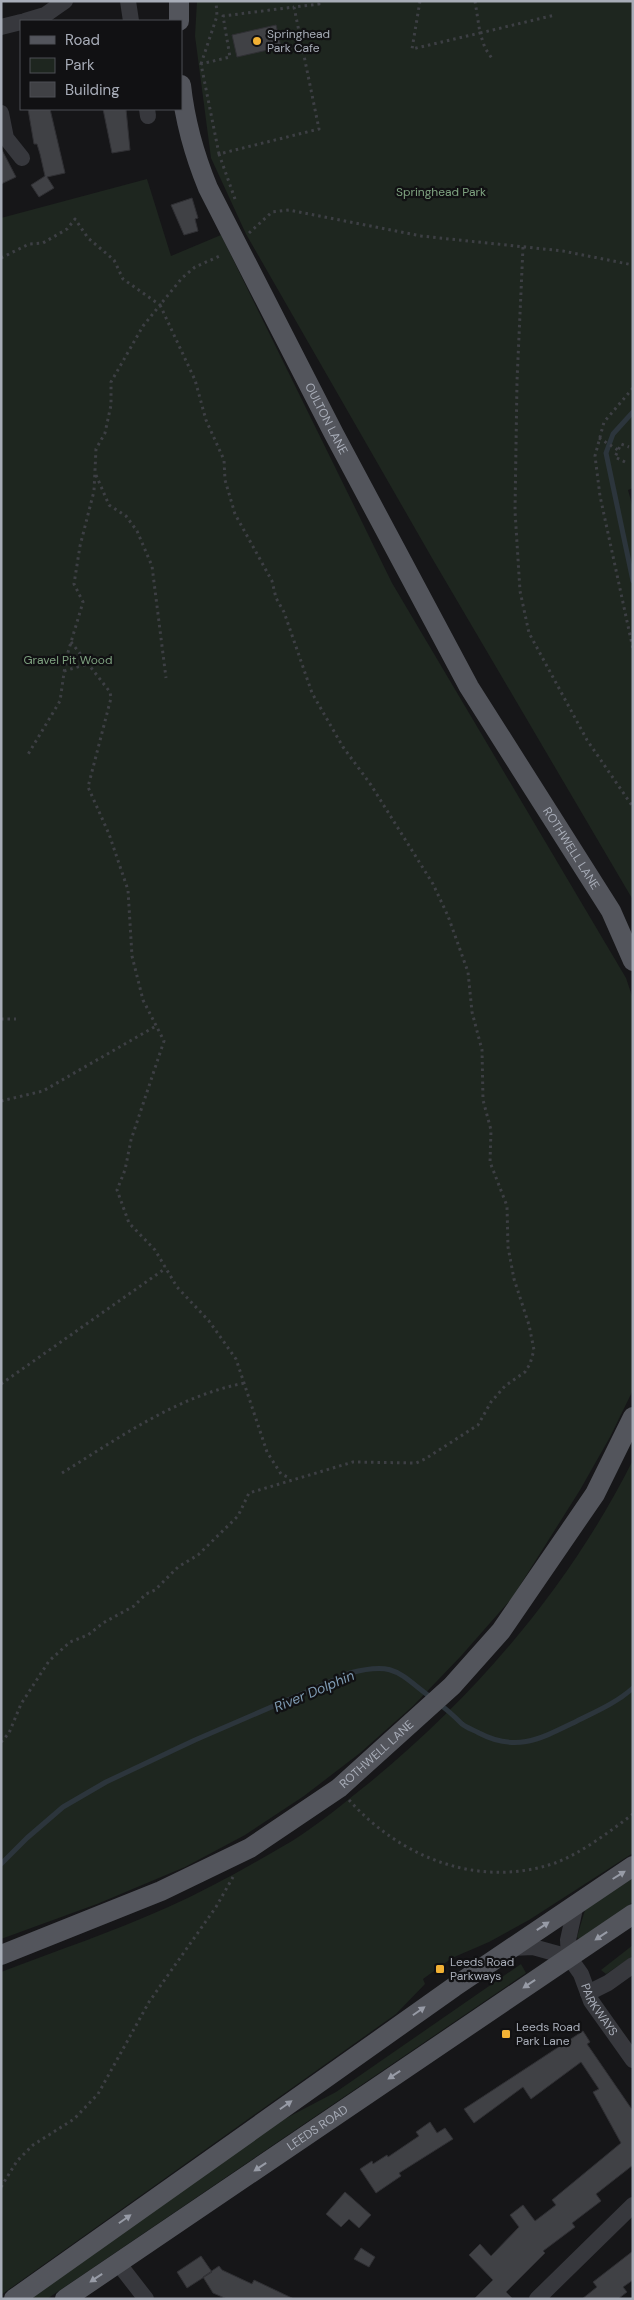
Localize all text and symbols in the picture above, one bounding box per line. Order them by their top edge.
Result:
legend [20,20,182,110]
place label: Springhead Park Cafe [267,26,330,56]
text: Road [65,30,100,50]
marker: Springhead Park Cafe [251,35,263,47]
text: Park [65,55,95,75]
text: Building [65,80,120,100]
park label: Springhead Park [396,184,486,200]
street label: OULTON LANE [301,380,352,457]
park label: Gravel Pit Wood [23,652,113,668]
street label: ROTHWELL LANE [539,804,603,893]
water label: River Dolphin [271,1666,357,1716]
street label: ROTHWELL LANE [336,1716,417,1792]
one-way arrow [612,1870,625,1880]
one-way arrow [536,1921,550,1931]
one-way arrow [594,1931,608,1941]
place label: Leeds Road Parkways [450,1954,514,1984]
marker: Leeds Road Parkways [434,1963,446,1975]
one-way arrow [522,1979,536,1989]
street label: PARKWAYS [577,1981,621,2039]
one-way arrow [413,2006,426,2016]
place label: Leeds Road Park Lane [516,2019,580,2049]
marker: Leeds Road Park Lane [500,2028,512,2040]
one-way arrow [387,2070,401,2080]
one-way arrow [279,2100,293,2110]
street label: LEEDS ROAD [284,2101,351,2154]
one-way arrow [253,2162,267,2172]
one-way arrow [118,2214,132,2224]
one-way arrow [90,2273,103,2283]

